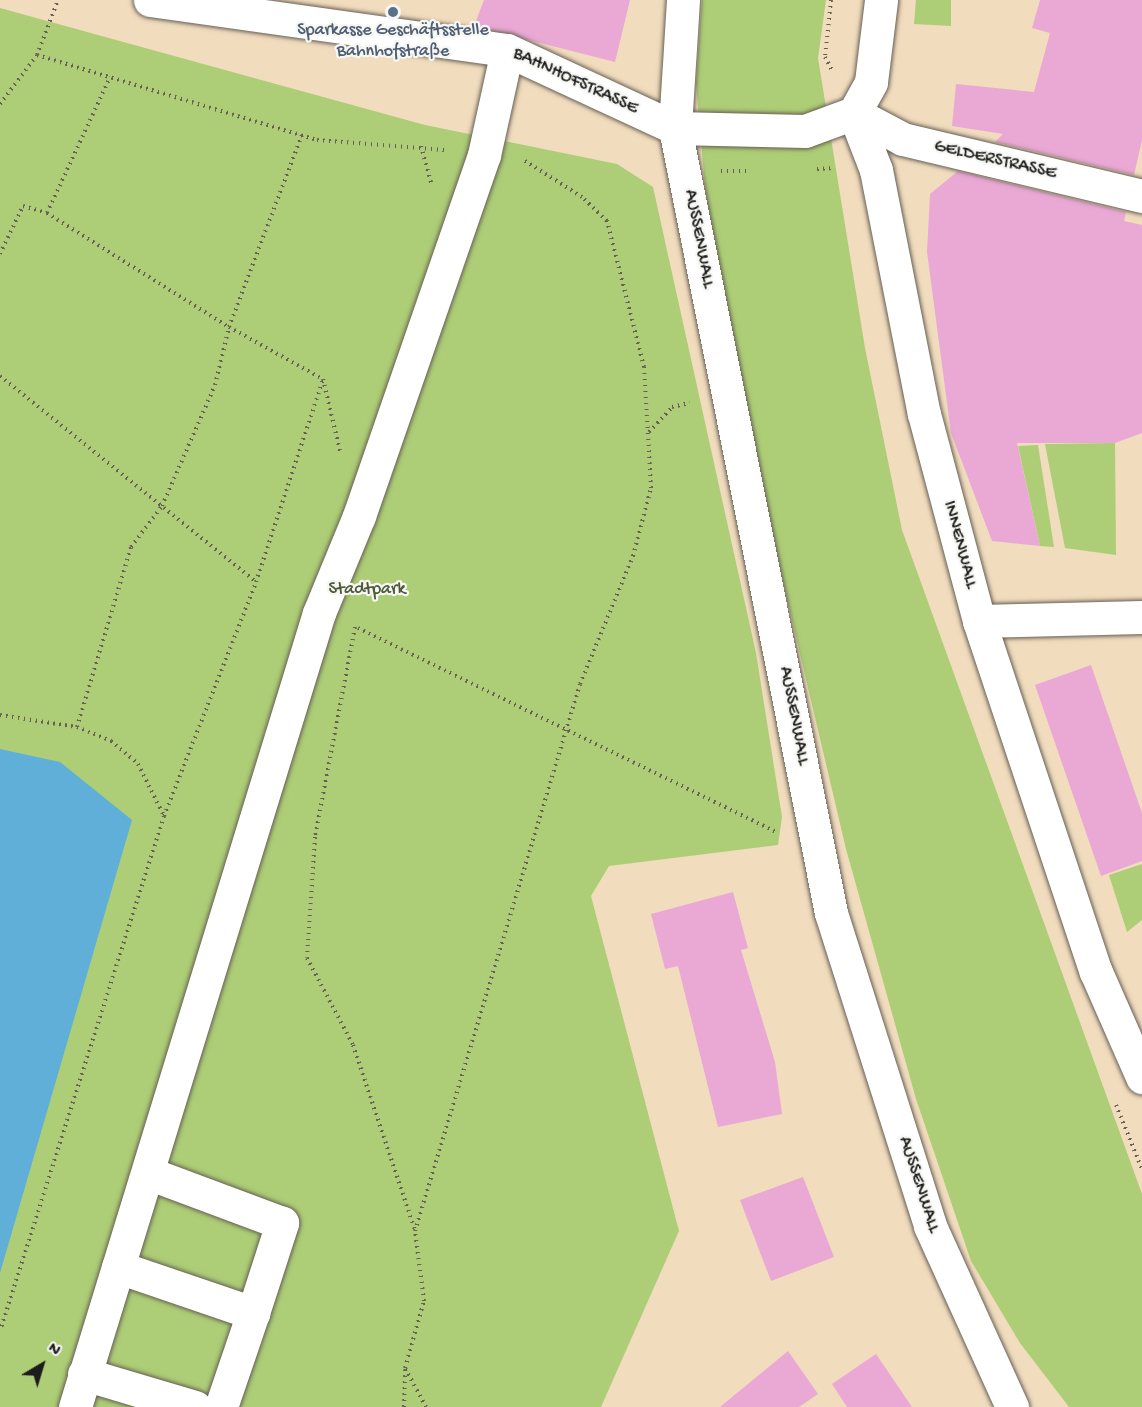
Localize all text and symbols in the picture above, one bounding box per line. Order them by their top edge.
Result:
marker: Sparkasse Geschäftsstelle Bahnhofstraße [386,5,400,19]
place label: Sparkasse Geschäftsstelle Bahnhofstraße [297,21,489,63]
street label: BAHNHOFSTRASSE [509,44,641,120]
street label: GELDERSTRASSE [932,136,1058,186]
street label: AUSSENWALL [678,188,718,290]
street label: INNENWALL [937,499,981,591]
park label: Stadtpark [329,579,405,601]
street label: AUSSENWALL [773,665,813,767]
street label: AUSSENWALL [892,1134,944,1236]
north arrow [12,1335,72,1395]
text: N [43,1340,63,1361]

